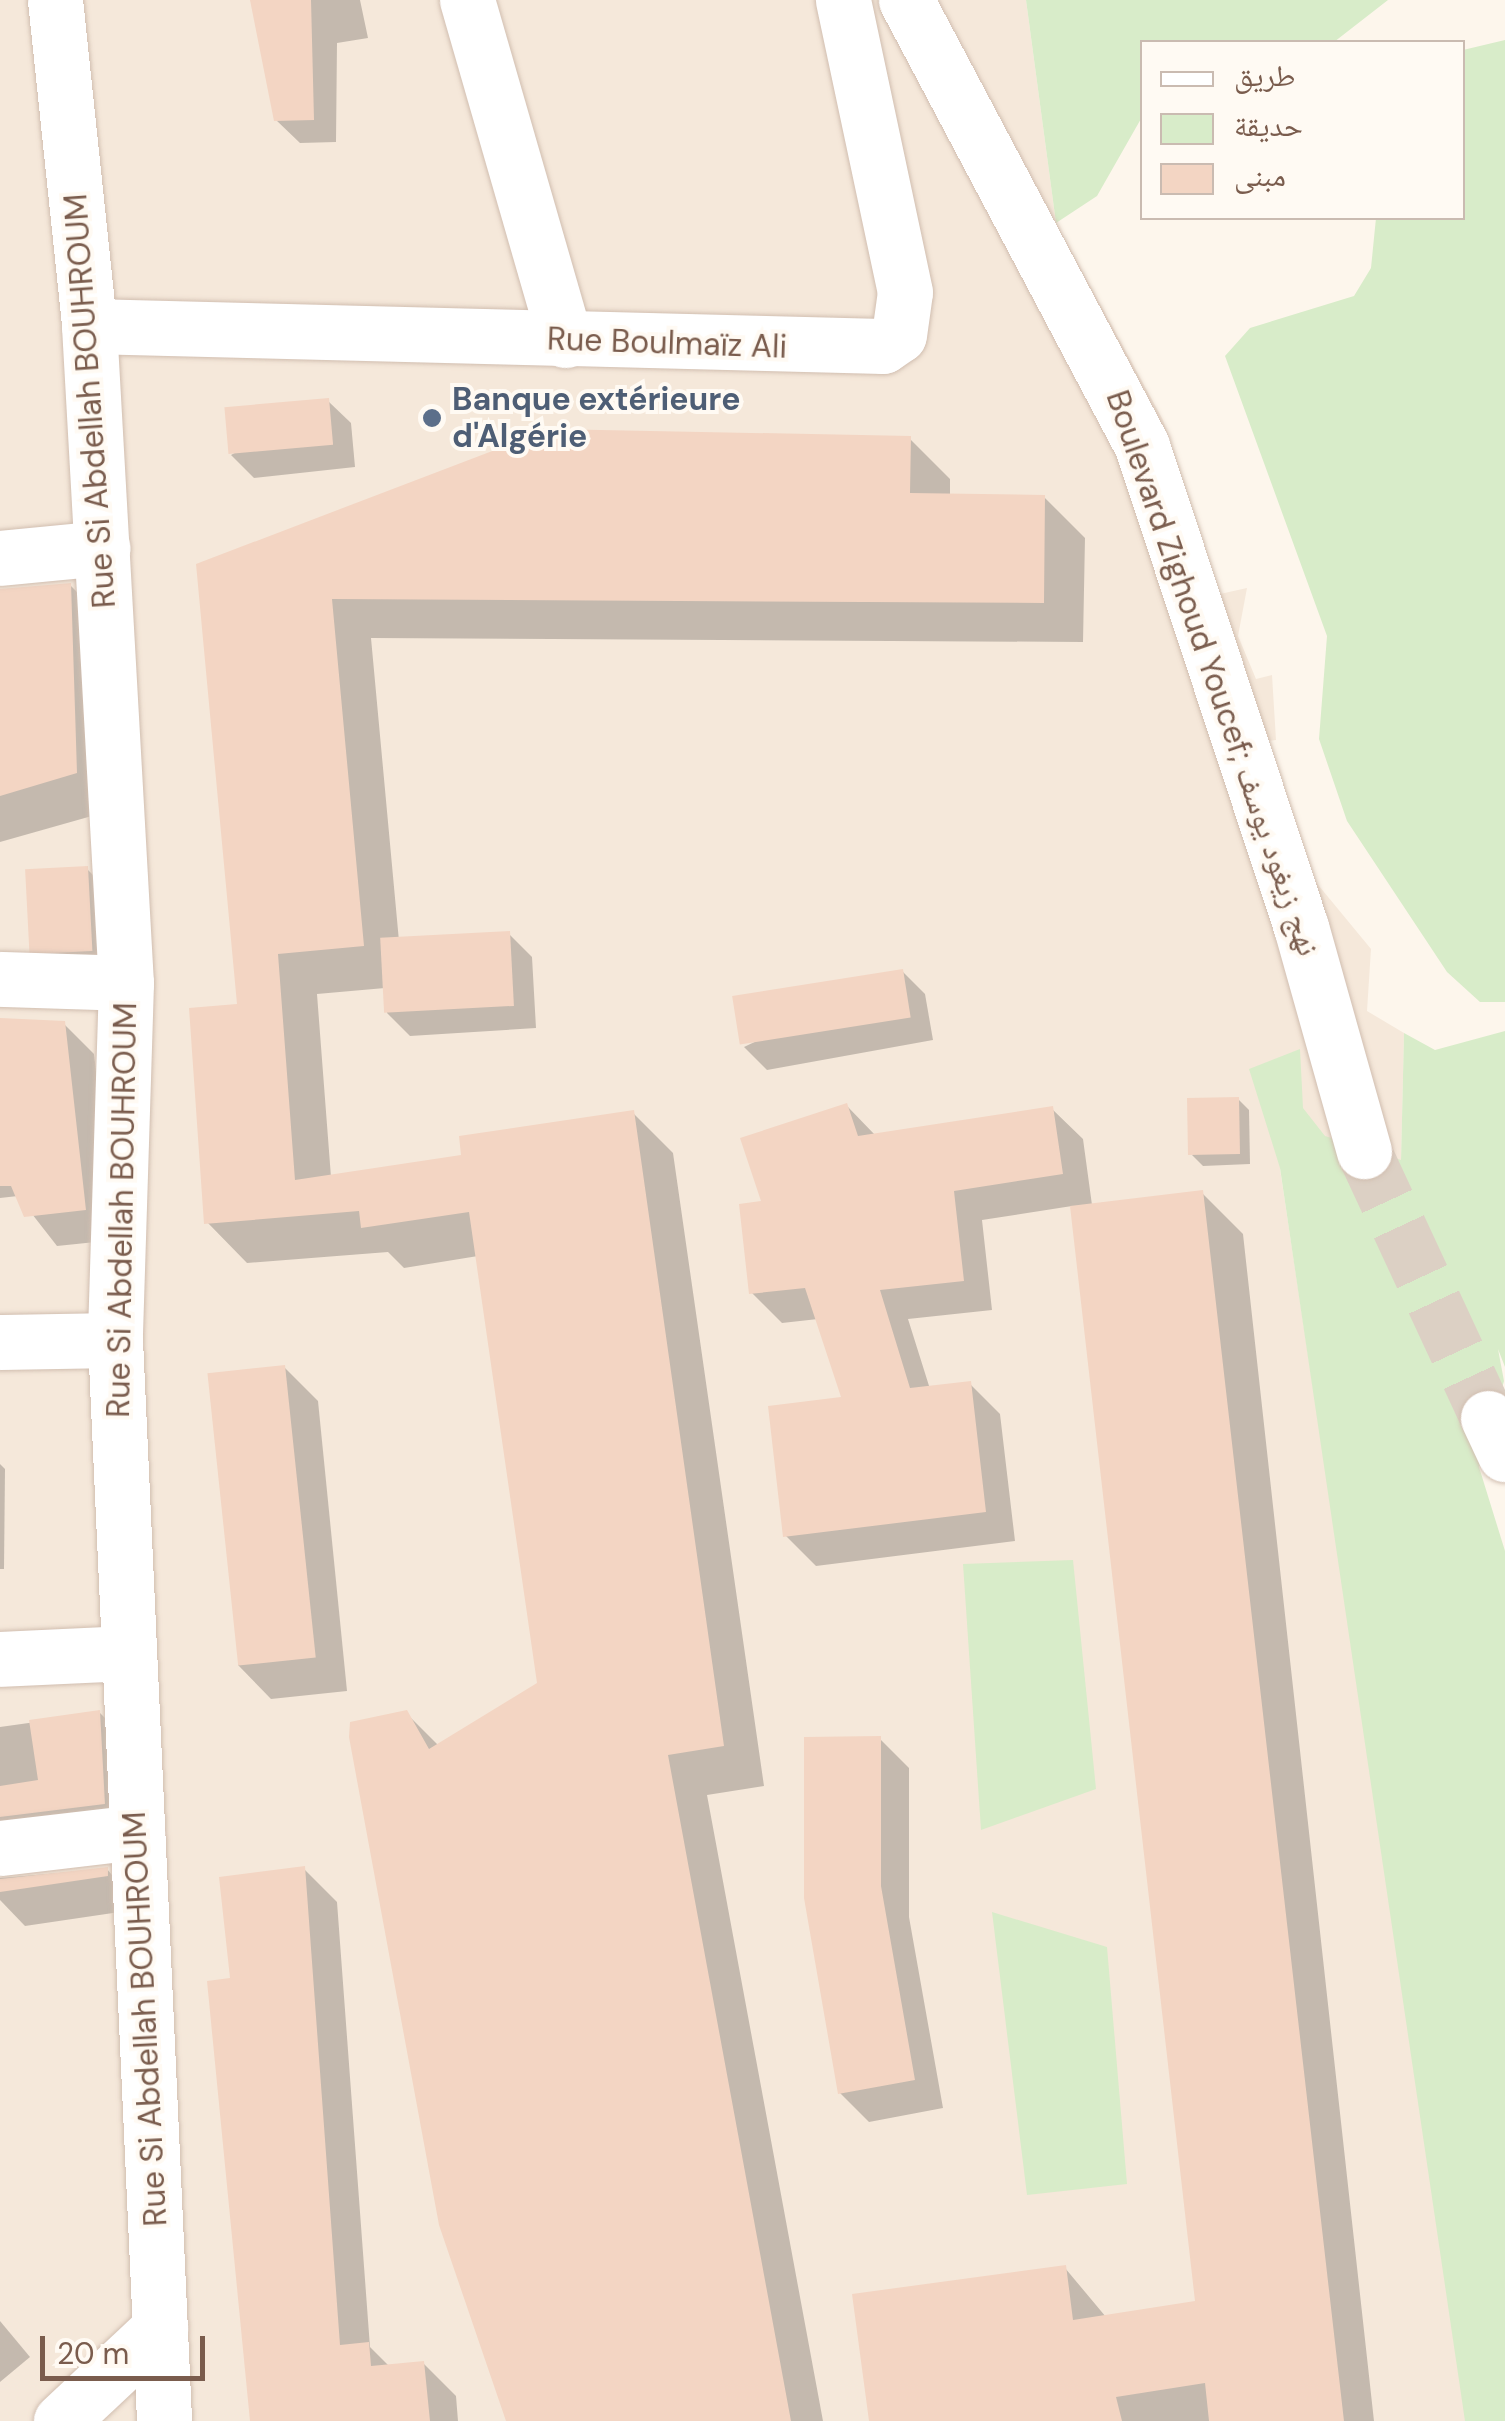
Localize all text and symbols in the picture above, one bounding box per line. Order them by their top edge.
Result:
legend [1140,40,1465,220]
text: طريق [1234,56,1295,95]
text: حديقة [1234,106,1303,145]
text: مبنى [1234,156,1286,195]
street label: Rue Si Abdellah BOUHROUM [56,192,124,610]
street label: Rue Boulmaïz Ali [546,320,788,366]
place label: Banque extérieure d'Algérie [452,381,740,456]
street label: Boulevard Zighoud Youcef; نهج زيغود يوسف [1098,385,1328,961]
marker: Banque extérieure d'Algérie [421,407,443,429]
street label: Rue Si Abdellah BOUHROUM [99,1002,145,1418]
street label: Rue Si Abdellah BOUHROUM [115,1811,175,2227]
scale bar [45,2316,210,2378]
text: 20 m [57,2334,129,2373]

